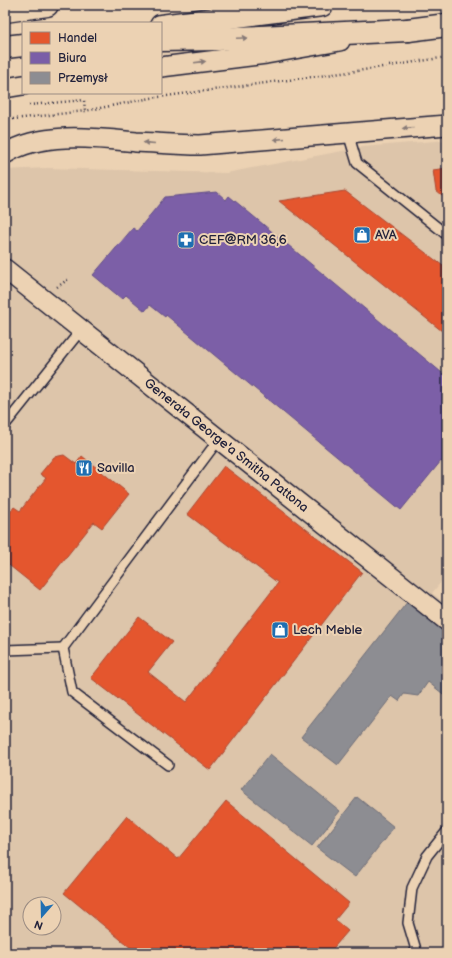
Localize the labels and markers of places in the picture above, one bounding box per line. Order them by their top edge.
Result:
shop icon: AVA [352,225,372,245]
place label: AVA [375,227,397,243]
pharmacy icon: CEF@RM 36,6 [176,230,196,250]
place label: CEF@RM 36,6 [199,232,287,248]
restaurant icon: Savilla [74,458,94,478]
place label: Savilla [97,460,135,476]
shop icon: Lech Meble [270,620,290,640]
place label: Lech Meble [293,622,362,638]

